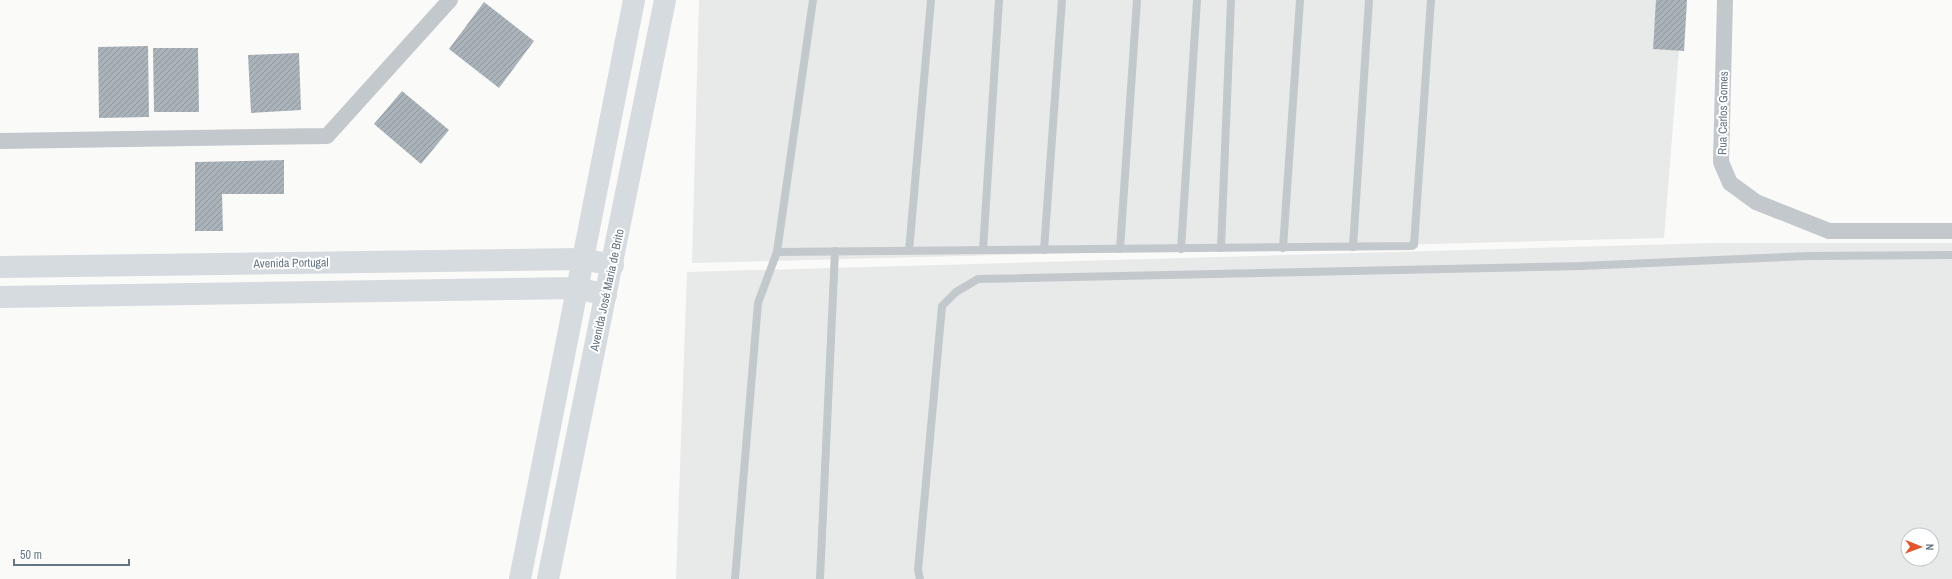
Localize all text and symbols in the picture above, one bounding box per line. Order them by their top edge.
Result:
street label: Rua Carlos Gomes [1714,71,1732,155]
street label: Avenida José Maria de Brito [586,227,628,354]
street label: Avenida Portugal [252,254,329,272]
north arrow [1900,527,1940,567]
scale bar [14,541,129,567]
text: N [1923,544,1937,551]
text: 50 m [20,547,42,563]

